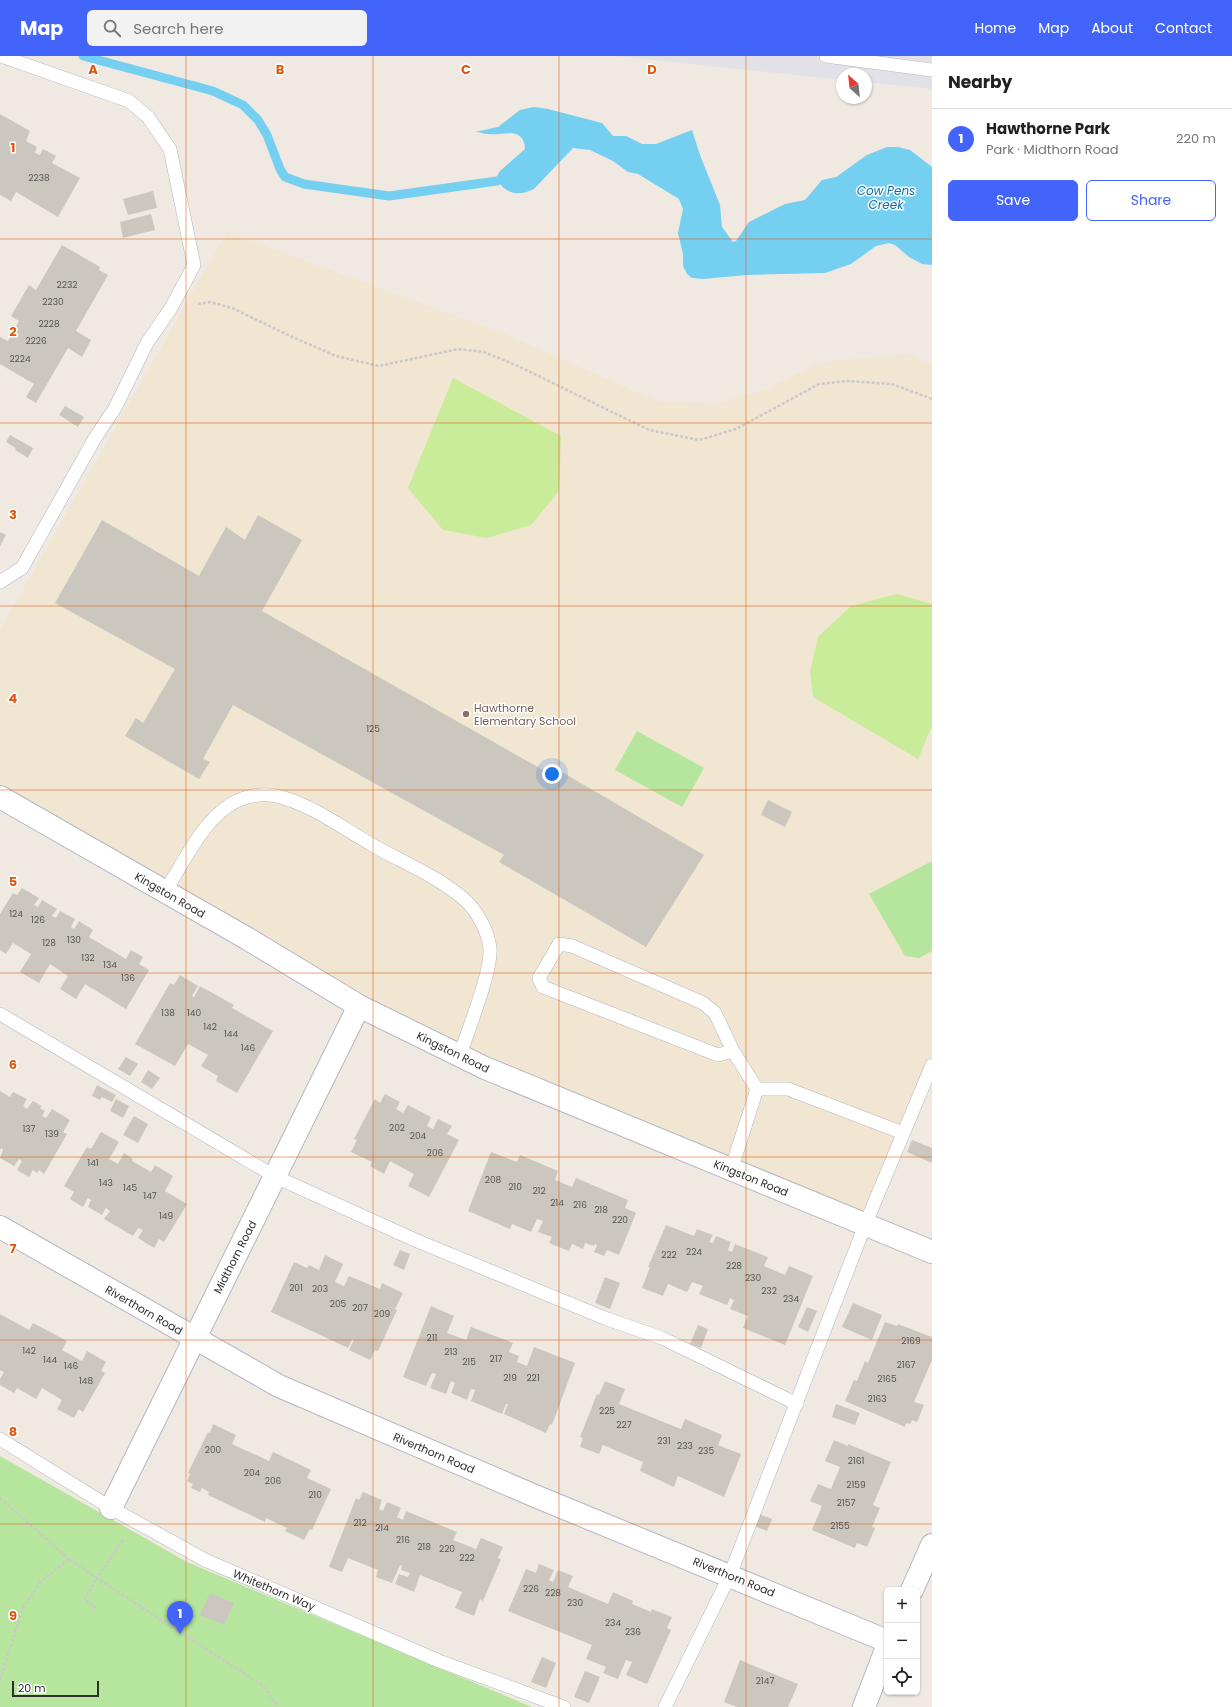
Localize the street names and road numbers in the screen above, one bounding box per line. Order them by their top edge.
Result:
street label: Kingston Road [132,868,208,922]
street label: Kingston Road [414,1027,492,1077]
street label: Kingston Road [711,1156,791,1200]
street label: Midthorn Road [210,1218,260,1296]
street label: Riverthorn Road [102,1281,186,1339]
street label: Riverthorn Road [391,1429,477,1477]
street label: Riverthorn Road [691,1553,777,1601]
street label: Whitethorn Way [230,1565,318,1615]

